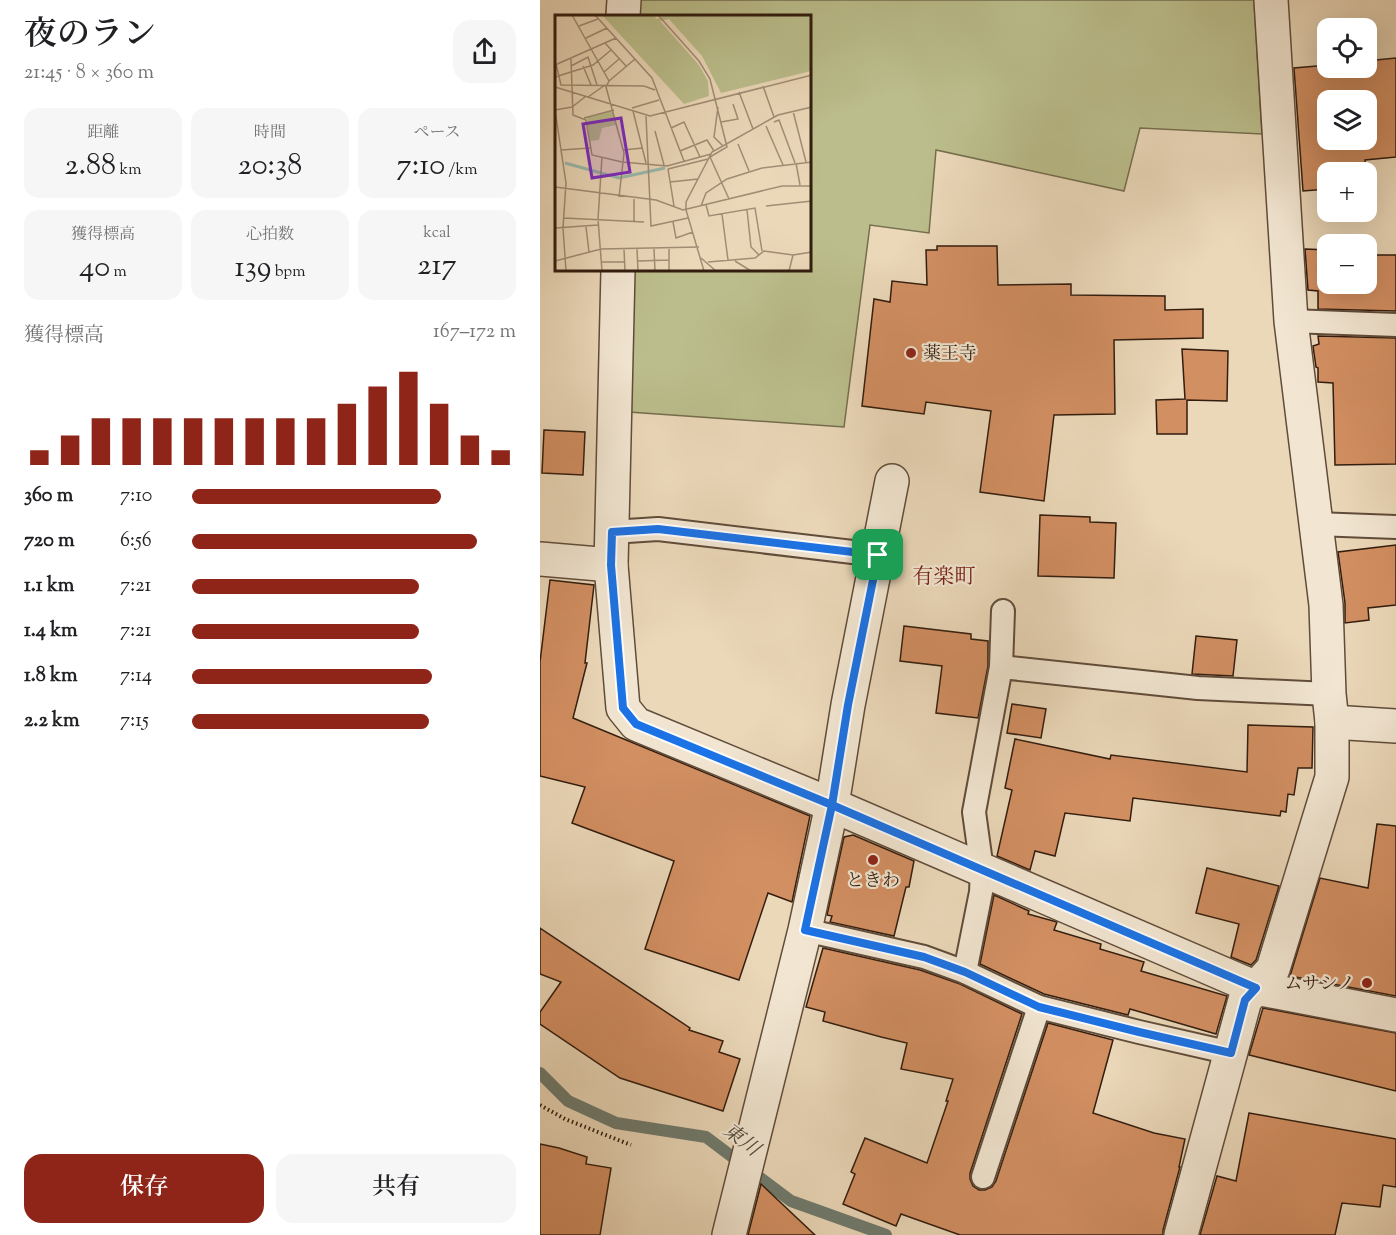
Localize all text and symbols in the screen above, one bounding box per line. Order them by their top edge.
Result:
text: 夜のラン [24,12,156,60]
inset map [555,15,812,272]
map controls [1317,18,1377,294]
button: locate [1317,18,1377,78]
button: share [453,20,516,83]
text: 21:45 · 8 × 360 m [24,59,154,88]
button: layers [1317,90,1377,150]
text: 距離 [87,122,119,145]
text: 時間 [254,122,286,145]
text: ペース [413,122,461,145]
text: 2.88 [65,145,116,188]
text: 20:38 [238,145,302,188]
text: 7:10 [397,145,445,188]
text: km [116,159,141,182]
text: /km [445,159,477,182]
button: + [1317,162,1377,222]
text: kcal [423,222,451,245]
text: 獲得標高 [71,224,135,247]
text: 心拍数 [246,224,294,247]
button: − [1317,234,1377,294]
text: 217 [417,245,457,288]
text: 40 [79,247,110,290]
text: 139 [235,247,271,290]
text: m [110,261,127,284]
text: bpm [271,261,305,284]
text: 167–172 m [433,318,516,347]
text: 獲得標高 [24,322,104,351]
place label: 薬王寺 [923,342,977,368]
marker: 薬王寺 [904,346,918,360]
text: 360 m [24,482,73,511]
text: 7:10 [120,482,152,511]
text: 720 m [24,527,75,556]
text: 6:56 [120,527,152,556]
pin [852,529,903,580]
icon: arrive [861,538,894,571]
district label: 有楽町 [913,563,976,593]
text: 1.1 km [24,572,74,601]
text: 7:21 [120,572,151,601]
text: 1.4 km [24,617,78,646]
text: 7:21 [120,617,151,646]
text: 1.8 km [24,662,78,691]
text: 7:14 [120,662,152,691]
text: 2.2 km [24,707,79,736]
text: 7:15 [120,707,149,736]
marker: ときわ [866,853,880,867]
place label: ときわ [846,869,900,895]
place label: ムサシノ [1284,972,1355,998]
marker: ムサシノ [1360,976,1374,990]
water label: 東川 [716,1117,767,1166]
button: 保存 [24,1154,264,1223]
button: 共有 [276,1154,516,1223]

